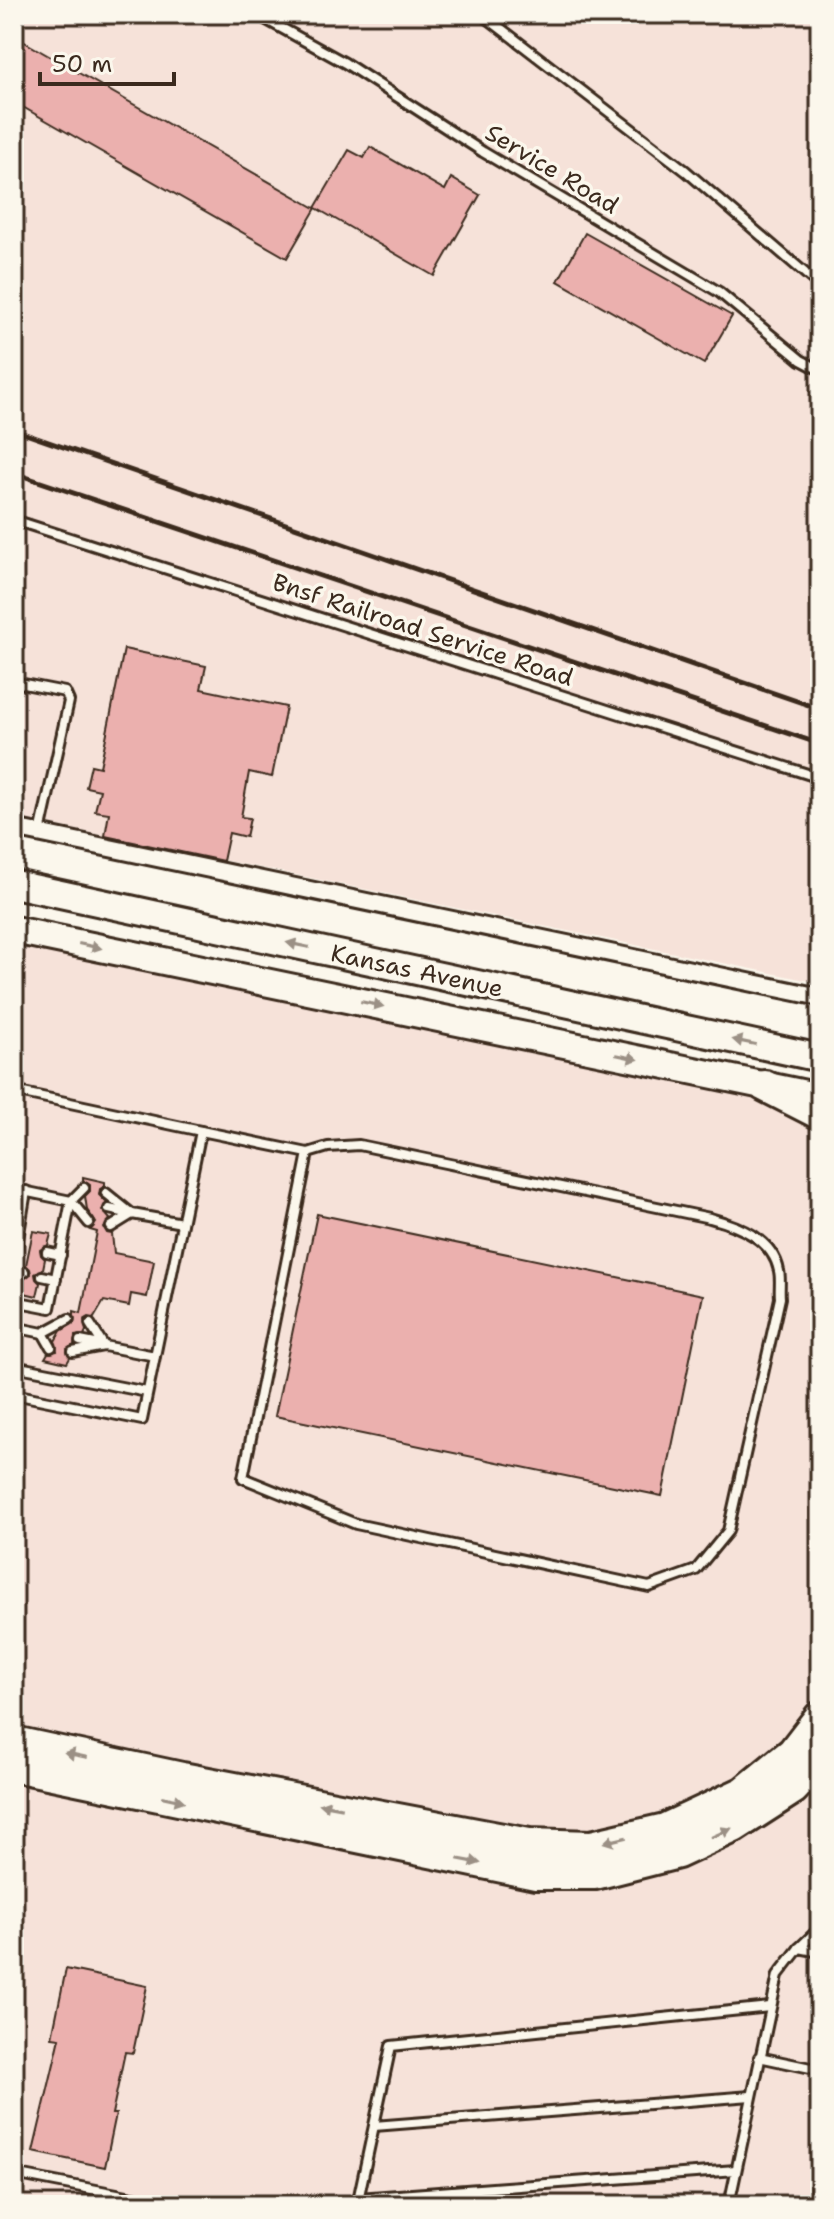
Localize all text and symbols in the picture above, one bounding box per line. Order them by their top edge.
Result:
scale bar [40,36,174,86]
text: 50 m [52,48,112,80]
street label: Service Road [479,117,625,221]
street label: Bnsf Railroad Service Road [269,566,577,694]
street label: Kansas Avenue [328,937,506,1005]
one-way arrow [285,938,310,951]
one-way arrow [78,940,103,953]
one-way arrow [360,999,385,1011]
one-way arrow [731,1035,756,1048]
one-way arrow [615,1051,640,1064]
one-way arrow [63,1748,88,1761]
one-way arrow [160,1793,185,1806]
one-way arrow [318,1800,343,1812]
one-way arrow [709,1827,732,1840]
one-way arrow [603,1834,628,1847]
one-way arrow [457,1855,482,1867]

